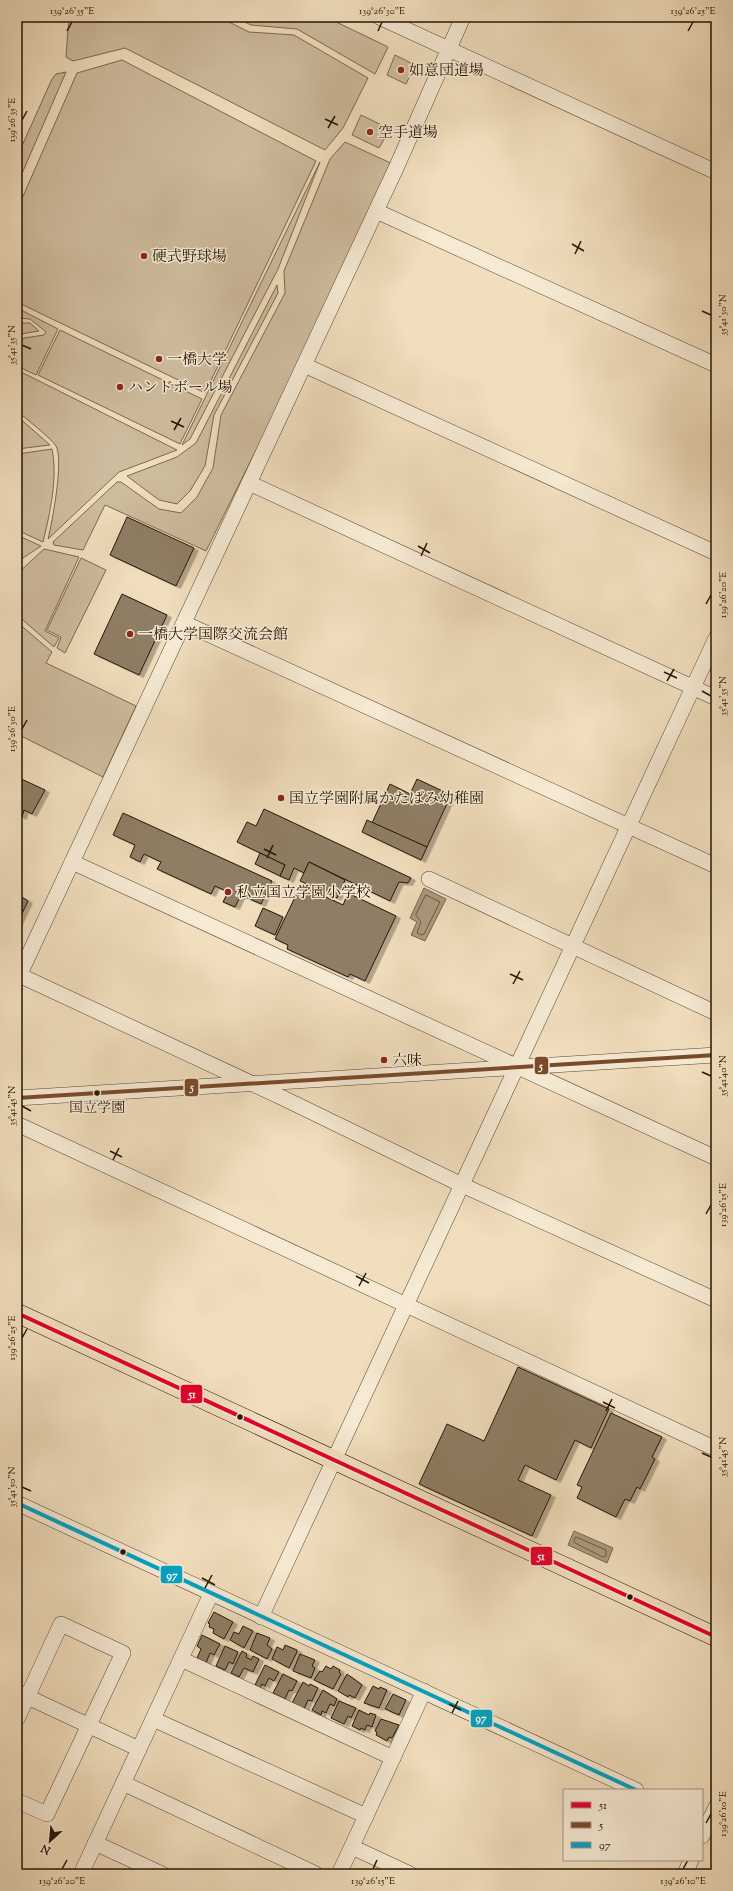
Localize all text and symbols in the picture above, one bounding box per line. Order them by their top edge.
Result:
text: 139°26'35"E [50,4,94,19]
text: 139°26'30"E [359,4,405,19]
text: 139°26'25"E [670,4,716,19]
place label: 如意団道場 [409,61,484,82]
marker: 如意団道場 [396,65,406,75]
text: 139°26'35"E [5,98,20,142]
place label: 空手道場 [378,123,438,144]
marker: 空手道場 [365,127,375,137]
place label: 硬式野球場 [152,247,227,268]
marker: 硬式野球場 [139,251,149,261]
text: 35°41'30"N [716,294,731,336]
text: 35°41'35"N [5,325,20,365]
place label: 一橋大学 [167,350,227,371]
marker: 一橋大学 [154,354,164,364]
place label: ハンドボール場 [128,378,233,399]
marker: ハンドボール場 [115,382,125,392]
text: 139°26'20"E [716,572,731,618]
place label: 一橋大学国際交流会館 [138,625,288,646]
marker: 一橋大学国際交流会館 [125,629,135,639]
text: 35°41'35"N [716,676,731,716]
text: 139°26'30"E [5,706,20,752]
place label: 国立学園附属かたばみ幼稚園 [289,789,484,810]
marker: 国立学園附属かたばみ幼稚園 [276,793,286,803]
place label: 私立国立学園小学校 [236,883,371,904]
marker: 私立国立学園小学校 [223,887,233,897]
place label: 六味 [392,1051,422,1072]
marker: 六味 [379,1055,389,1065]
text: 35°41'40"N [716,1055,731,1097]
line badge: 5 [534,1056,549,1075]
text: 5 [538,1059,543,1075]
line badge: 5 [184,1078,199,1097]
text: 5 [189,1080,194,1096]
text: 35°41'45"N [5,1086,20,1126]
marker: 国立学園 [92,1088,102,1098]
place label: 国立学園 [69,1099,125,1119]
text: 139°26'15"E [716,1183,731,1227]
text: 139°26'25"E [5,1315,20,1361]
line badge: 51 [180,1384,203,1404]
text: 51 [187,1387,196,1403]
unlabelled marker [235,1412,245,1422]
text: 35°41'45"N [716,1437,731,1477]
text: 35°41'50"N [5,1466,20,1508]
line badge: 51 [530,1546,553,1566]
unlabelled marker [118,1547,128,1557]
text: 51 [536,1549,545,1565]
line badge: 97 [160,1565,183,1584]
text: 97 [167,1568,178,1584]
unlabelled marker [625,1592,635,1602]
line badge: 97 [470,1709,493,1728]
text: 97 [476,1711,487,1727]
legend [563,1789,703,1861]
text: 139°26'10"E [716,1791,731,1837]
text: 51 [598,1797,607,1815]
text: 5 [598,1817,603,1835]
north arrow [30,1821,70,1861]
text: 97 [599,1837,611,1855]
text: N [38,1840,54,1859]
text: 139°26'20"E [39,1874,85,1889]
text: 139°26'15"E [351,1874,395,1889]
text: 139°26'10"E [660,1874,706,1889]

